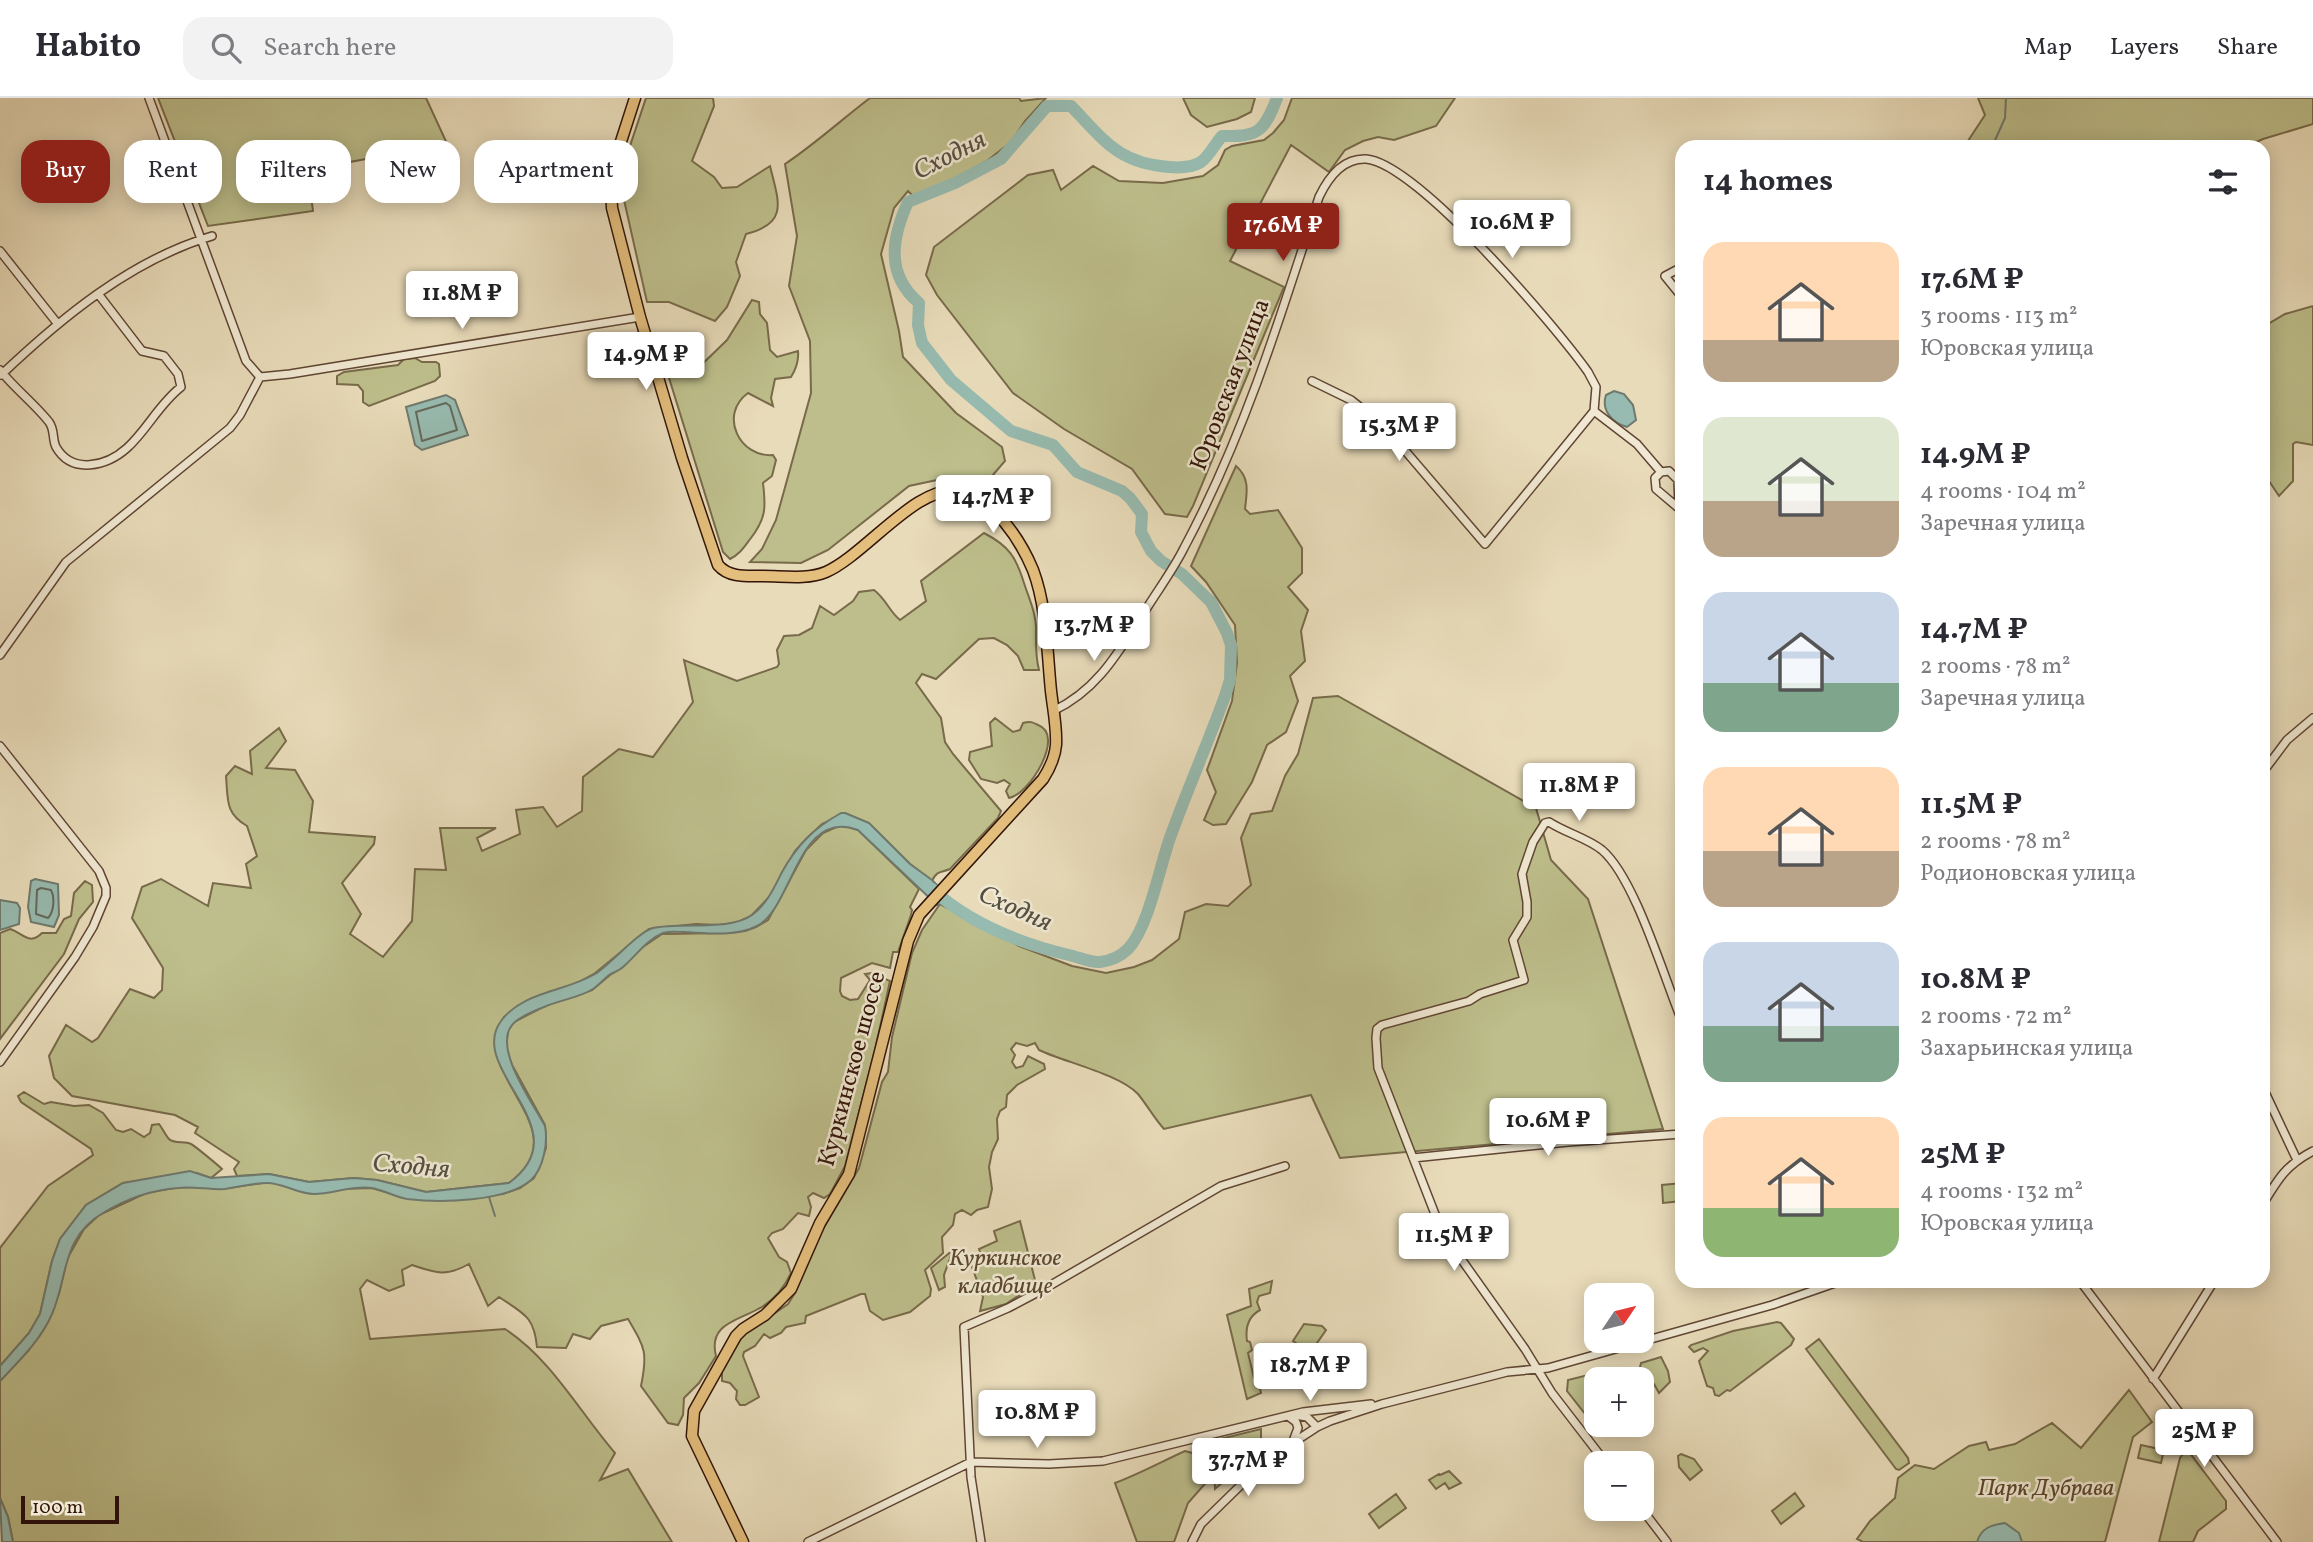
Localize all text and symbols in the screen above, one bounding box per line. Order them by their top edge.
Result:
search box [183,17,673,80]
text: Habito [35,25,141,71]
icon: search [207,29,245,67]
text: Search here [263,30,396,66]
text: Map [2024,31,2072,65]
text: Layers [2110,31,2179,65]
text: Share [2217,31,2278,65]
water label: Сходня [907,122,993,190]
chip: Buy [21,140,110,203]
chip: Rent [124,140,222,203]
chip: Filters [236,140,351,203]
chip: New [365,140,460,203]
chip: Apartment [474,140,638,203]
text: 14 homes [1703,161,1833,203]
icon: filters [2204,163,2242,201]
pin: 10.6M ₽ [1447,200,1577,260]
pin: 17.6M ₽ [1218,204,1348,263]
text: 10.6M ₽ [1469,207,1555,239]
text: 17.6M ₽ [1243,210,1323,242]
text: 17.6M ₽ [1920,259,2024,301]
icon: home [1759,270,1843,354]
pin: 11.8M ₽ [397,272,527,331]
text: 11.8M ₽ [422,278,502,310]
street label: Юровская улица [1183,294,1279,476]
text: 3 rooms · 113 m² [1920,301,2078,333]
pin: 14.9M ₽ [581,332,711,392]
text: Юровская улица [1920,333,2094,365]
text: 14.9M ₽ [603,339,689,371]
pin: 15.3M ₽ [1334,404,1464,463]
text: 15.3M ₽ [1359,410,1439,442]
text: 14.9M ₽ [1920,434,2031,476]
icon: home [1759,445,1843,529]
pin: 14.7M ₽ [928,476,1058,535]
text: 4 rooms · 104 m² [1920,476,2086,508]
text: 14.7M ₽ [952,482,1034,514]
text: Заречная улица [1920,508,2086,540]
pin: 13.7M ₽ [1029,603,1159,663]
text: 14.7M ₽ [1920,609,2028,651]
text: 13.7M ₽ [1054,610,1134,642]
icon: home [1759,620,1843,704]
text: 2 rooms · 78 m² [1920,651,2071,683]
text: Заречная улица [1920,683,2086,715]
pin: 11.8M ₽ [1514,764,1644,823]
text: 11.8M ₽ [1539,770,1619,802]
text: 11.5M ₽ [1920,784,2022,826]
icon: home [1759,795,1843,879]
text: 2 rooms · 78 m² [1920,826,2071,858]
text: Родионовская улица [1920,858,2136,890]
water label: Сходня [972,877,1058,941]
text: 10.8M ₽ [1920,959,2031,1001]
street label: Куркинское шоссе [811,968,895,1170]
icon: home [1759,970,1843,1054]
text: 2 rooms · 72 m² [1920,1001,2071,1033]
text: Захарьинская улица [1920,1033,2133,1065]
pin: 10.6M ₽ [1483,1098,1613,1158]
text: 10.6M ₽ [1505,1105,1591,1137]
text: 25M ₽ [1920,1134,2006,1176]
icon: home [1759,1145,1843,1229]
water label: Сходня [371,1146,451,1188]
text: 4 rooms · 132 m² [1920,1176,2083,1208]
text: Юровская улица [1920,1208,2094,1240]
pin: 11.5M ₽ [1389,1214,1519,1273]
text: 11.5M ₽ [1415,1220,1493,1252]
park label: Куркинское кладбище [949,1242,1061,1304]
north arrow [1584,1283,1654,1353]
map controls [1584,1283,1654,1521]
pin: 18.7M ₽ [1245,1344,1375,1403]
text: 18.7M ₽ [1270,1350,1350,1382]
button: + [1584,1367,1654,1437]
pin: 10.8M ₽ [972,1390,1102,1450]
text: 10.8M ₽ [994,1397,1080,1429]
pin: 25M ₽ [2155,1410,2253,1469]
text: 25M ₽ [2171,1416,2237,1448]
pin: 37.7M ₽ [1183,1438,1313,1498]
text: 37.7M ₽ [1208,1445,1288,1477]
button: − [1584,1451,1654,1521]
park label: Парк Дубрава [1978,1472,2114,1506]
scale bar [21,1493,119,1525]
text: 100 m [32,1495,83,1521]

